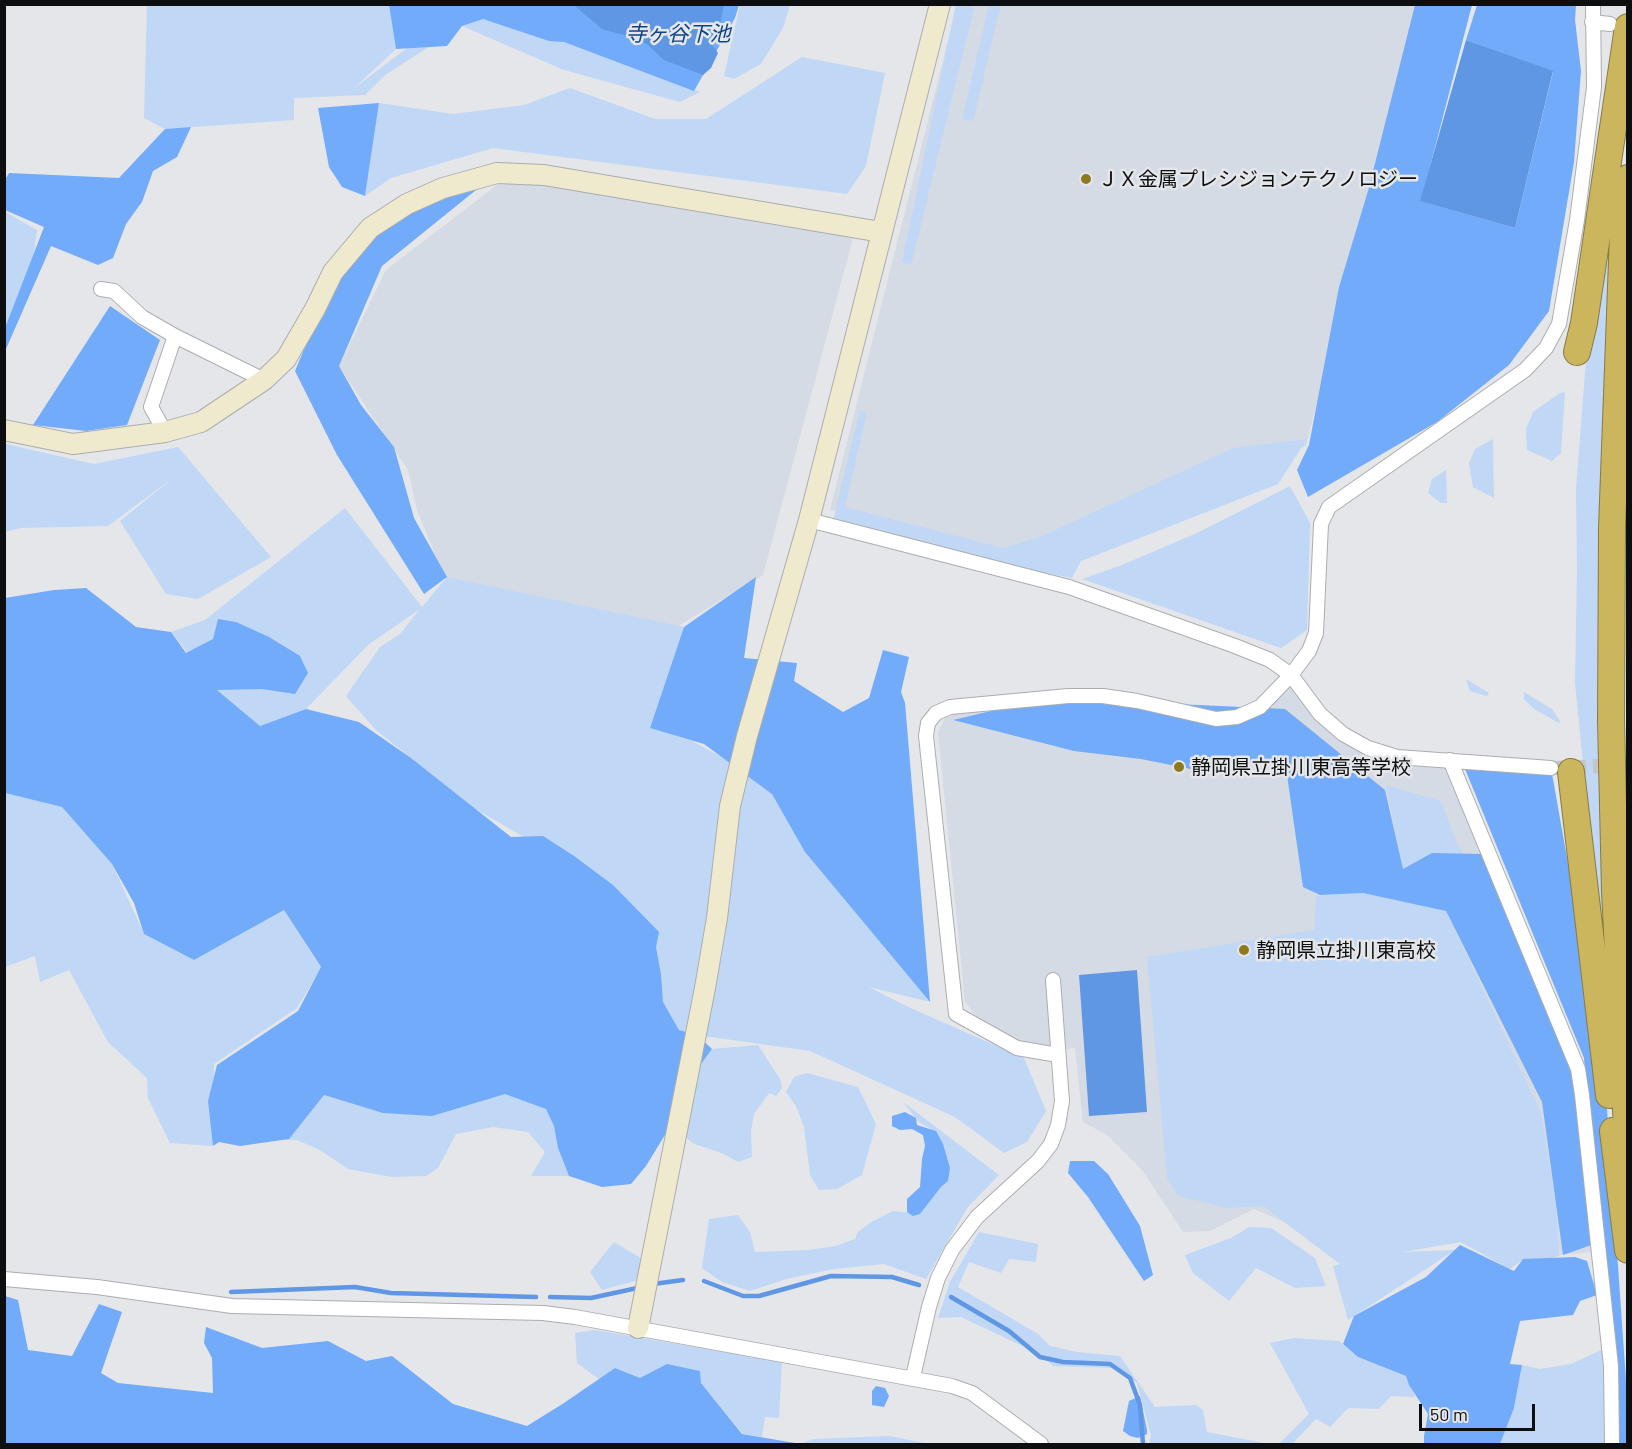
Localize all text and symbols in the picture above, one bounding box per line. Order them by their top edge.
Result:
water label: 寺ヶ谷下池 [626,21,730,47]
place label: ＪＸ金属プレシジョンテクノロジー [1098,167,1418,191]
marker: ＪＸ金属プレシジョンテクノロジー [1079,172,1093,186]
place label: 静岡県立掛川東高等学校 [1191,755,1411,779]
marker: 静岡県立掛川東高等学校 [1172,760,1186,774]
place label: 静岡県立掛川東高校 [1256,938,1436,962]
marker: 静岡県立掛川東高校 [1237,943,1251,957]
scale bar [1422,1392,1538,1430]
text: 50 m [1430,1403,1468,1425]

